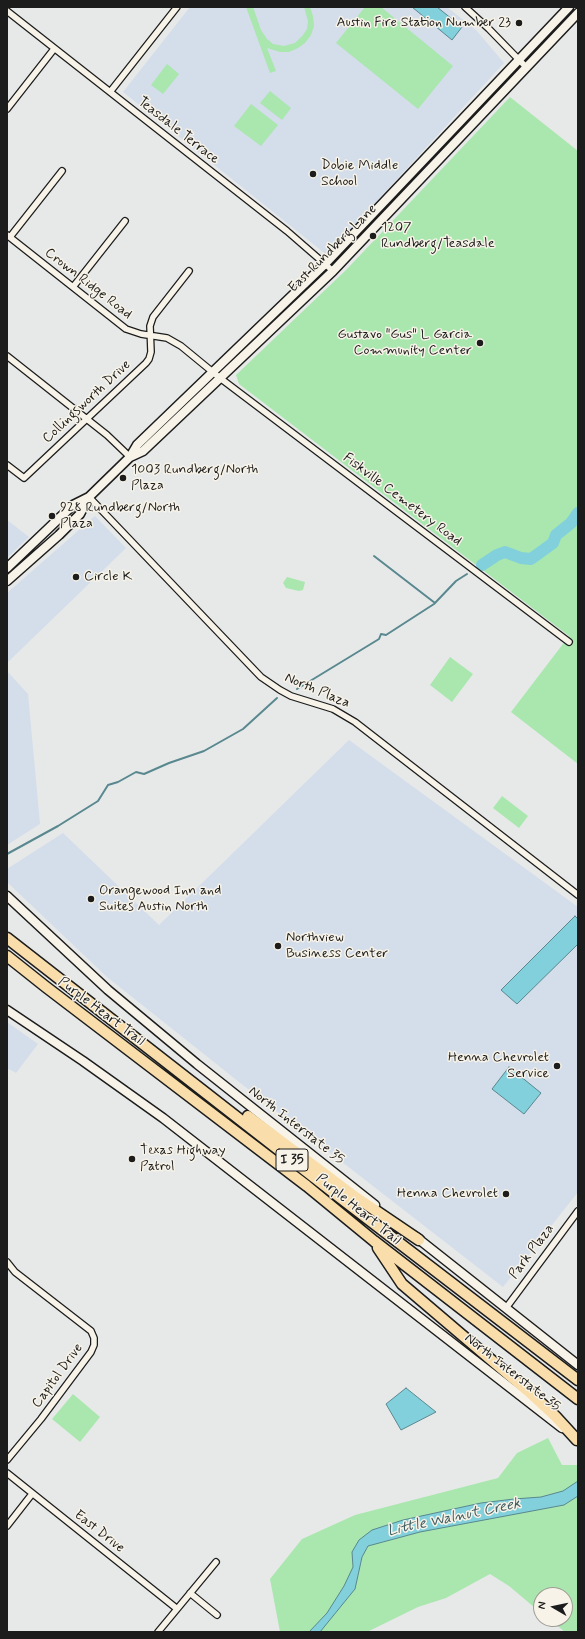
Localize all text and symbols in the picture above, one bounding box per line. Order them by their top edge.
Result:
place label: Austin Fire Station Number 23 [337,15,511,31]
marker: Austin Fire Station Number 23 [514,18,524,28]
street label: Teasdale Terrace [134,94,222,168]
place label: Dobie Middle School [321,158,398,190]
marker: Dobie Middle School [308,169,318,179]
street label: East Rundberg Lane [285,201,381,297]
place label: 1207 Rundberg/Teasdale [381,220,495,252]
marker: 1207 Rundberg/Teasdale [368,231,378,241]
street label: Crown Ridge Road [41,245,135,323]
place label: Gustavo "Gus" L Garcia Community Center [338,327,472,360]
marker: Gustavo "Gus" L Garcia Community Center [475,338,485,348]
street label: Collingsworth Drive [39,357,135,447]
street label: Fiskville Cemetery Road [339,450,465,550]
place label: 1003 Rundberg/North Plaza [131,462,258,494]
marker: 1003 Rundberg/North Plaza [118,473,128,483]
place label: 928 Rundberg/North Plaza [60,500,180,532]
marker: 928 Rundberg/North Plaza [47,511,57,521]
place label: Circle K [84,569,132,585]
marker: Circle K [71,572,81,582]
street label: North Plaza [282,670,352,712]
place label: Orangewood Inn and Suites Austin North [99,883,221,916]
marker: Orangewood Inn and Suites Austin North [86,894,96,904]
place label: Northview Business Center [286,930,388,962]
marker: Northview Business Center [273,941,283,951]
street label: Purple Heart Trail [54,974,148,1050]
place label: Henna Chevrolet Service [448,1050,549,1082]
marker: Henna Chevrolet Service [552,1061,562,1071]
street label: North Interstate 35 [245,1083,347,1169]
place label: Texas Highway Patrol [140,1143,226,1176]
road number: I 35 [276,1149,308,1171]
marker: Texas Highway Patrol [127,1154,137,1164]
street label: Purple Heart Trail [312,1171,404,1249]
place label: Henna Chevrolet [397,1186,498,1202]
marker: Henna Chevrolet [501,1189,511,1199]
street label: Park Plaza [506,1221,558,1283]
street label: North Interstate 35 [461,1330,563,1416]
street label: Capitol Drive [29,1340,87,1412]
water label: Little Walnut Creek [386,1495,522,1541]
street label: East Drive [70,1507,128,1557]
north arrow [533,1587,573,1627]
text: N [535,1601,550,1610]

